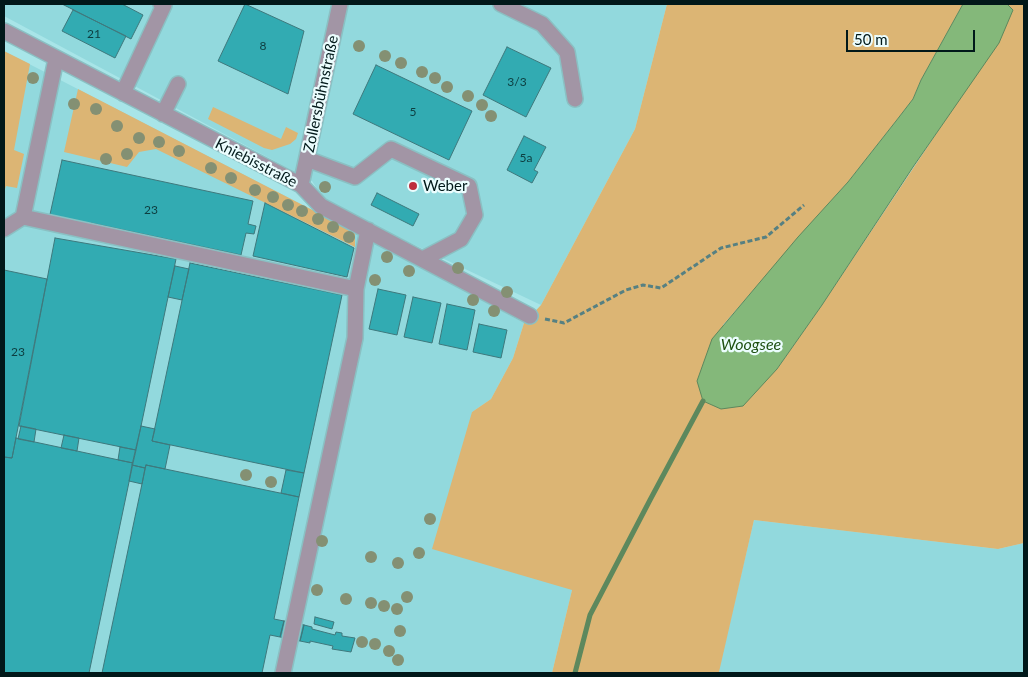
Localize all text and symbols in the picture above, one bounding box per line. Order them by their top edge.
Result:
scale bar [848,20,977,52]
house number: 21 [87,27,101,41]
text: 50 m [854,30,888,48]
street label: Zollersbühnstraße [300,34,342,154]
house number: 8 [260,39,266,53]
house number: 3/3 [507,75,527,89]
house number: 5 [410,105,416,119]
street label: Kniebisstraße [212,135,300,191]
house number: 5a [520,151,532,165]
place label: Weber [423,177,467,195]
marker: Weber [407,180,419,192]
house number: 23 [144,203,158,217]
water label: Woogsee [721,335,781,355]
house number: 23 [11,345,25,359]

